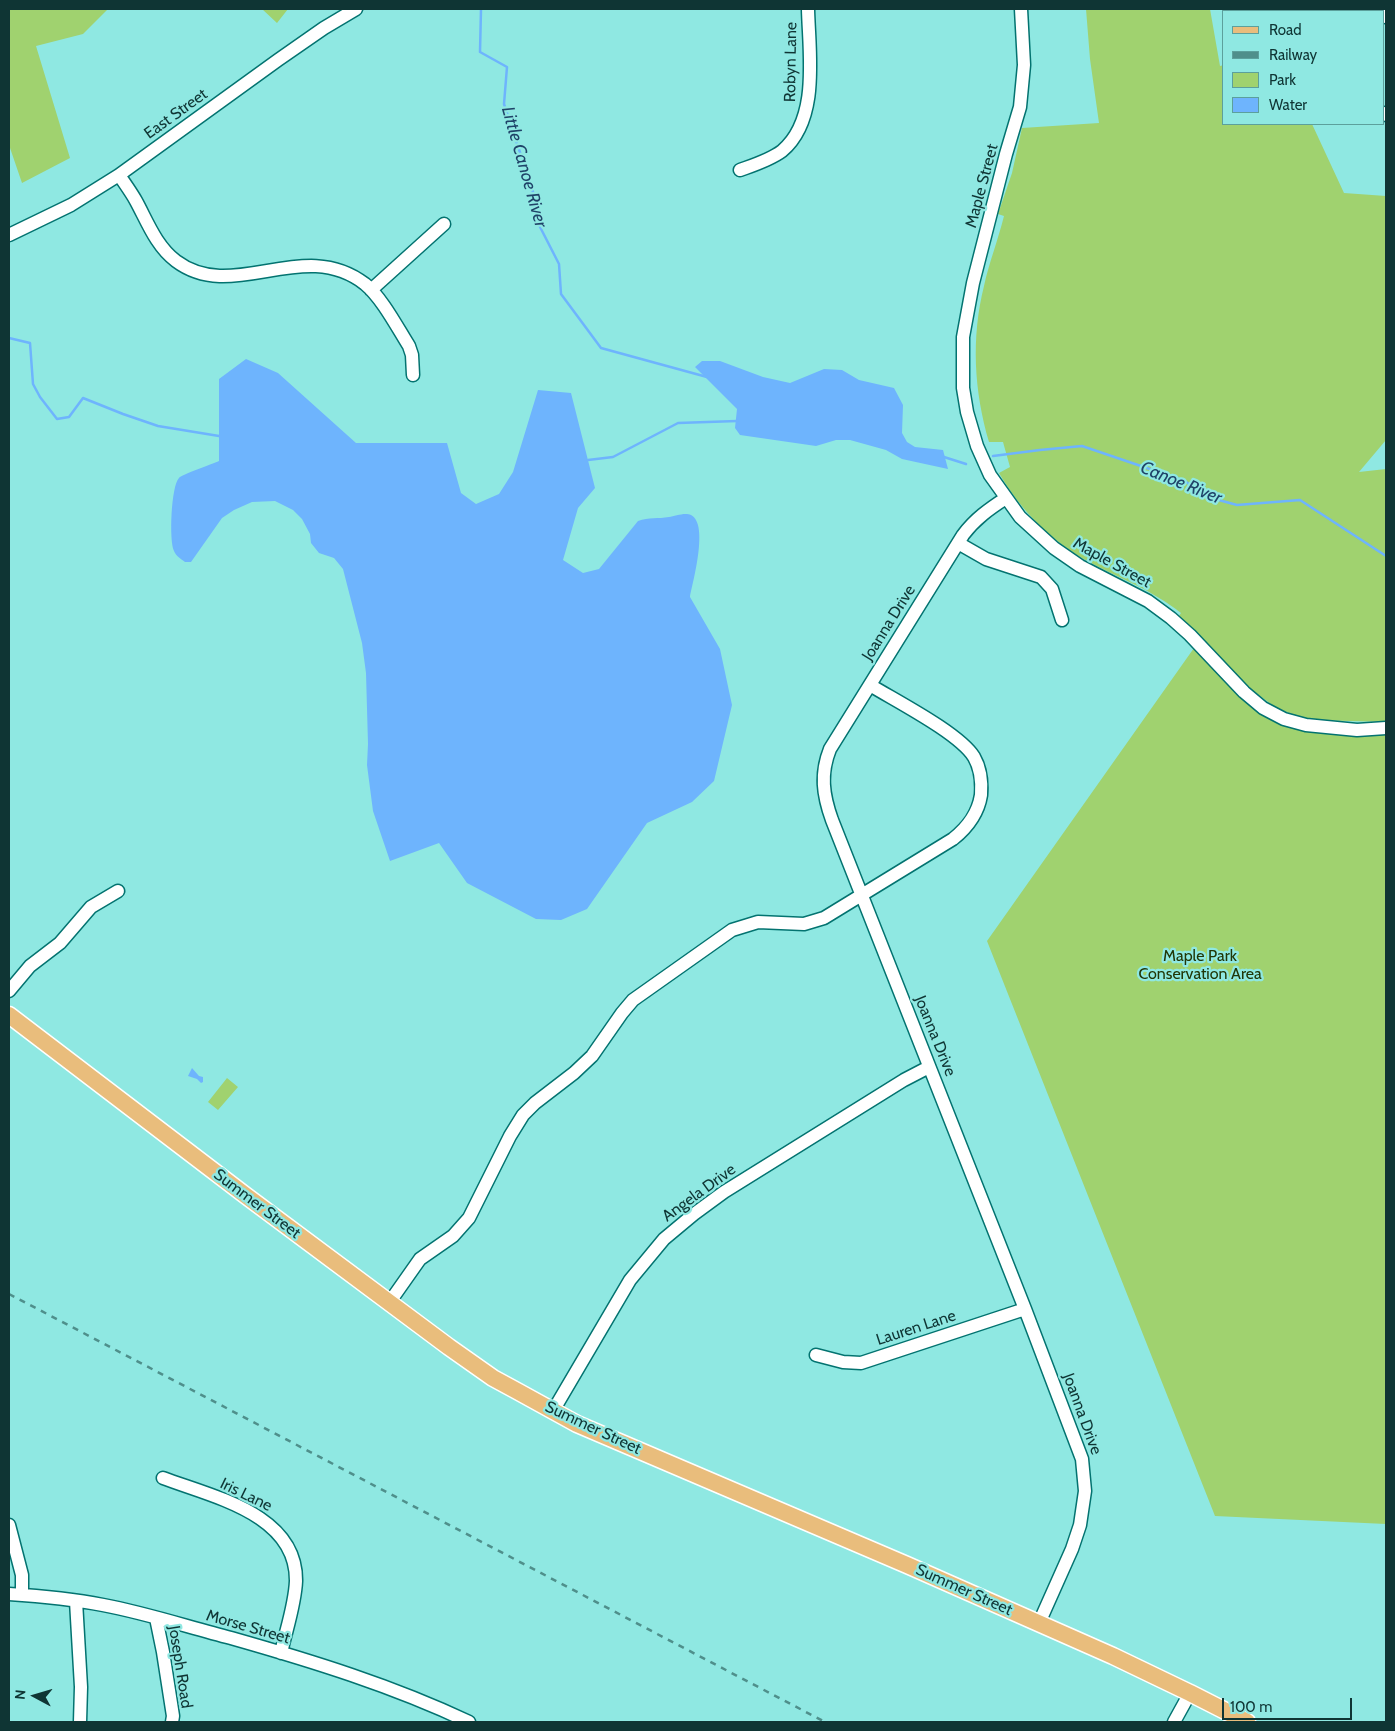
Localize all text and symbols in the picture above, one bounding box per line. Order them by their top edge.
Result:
legend [1222,10,1385,125]
text: Road [1269,21,1302,39]
street label: Robyn Lane [781,22,801,102]
text: Railway [1269,46,1317,64]
text: Park [1269,71,1296,89]
street label: East Street [141,85,211,143]
text: Water [1269,96,1307,114]
water label: Little Canoe River [496,104,552,230]
street label: Maple Street [962,142,1002,230]
water label: Canoe River [1137,457,1225,509]
street label: Maple Street [1070,534,1154,592]
street label: Joanna Drive [858,582,920,664]
park label: Maple Park Conservation Area [1138,946,1262,984]
street label: Joanna Drive [910,993,960,1079]
street label: Angela Drive [659,1160,739,1226]
street label: Summer Street [210,1165,304,1243]
street label: Lauren Lane [874,1306,958,1350]
street label: Joanna Drive [1058,1371,1106,1457]
street label: Summer Street [542,1397,644,1459]
street label: Iris Lane [217,1474,275,1516]
street label: Summer Street [913,1560,1015,1620]
street label: Morse Street [204,1606,292,1648]
street label: Joseph Road [164,1624,196,1710]
north arrow [10,1671,60,1721]
scale bar [1225,1688,1355,1720]
text: N [11,1689,30,1700]
text: 100 m [1230,1698,1272,1716]

